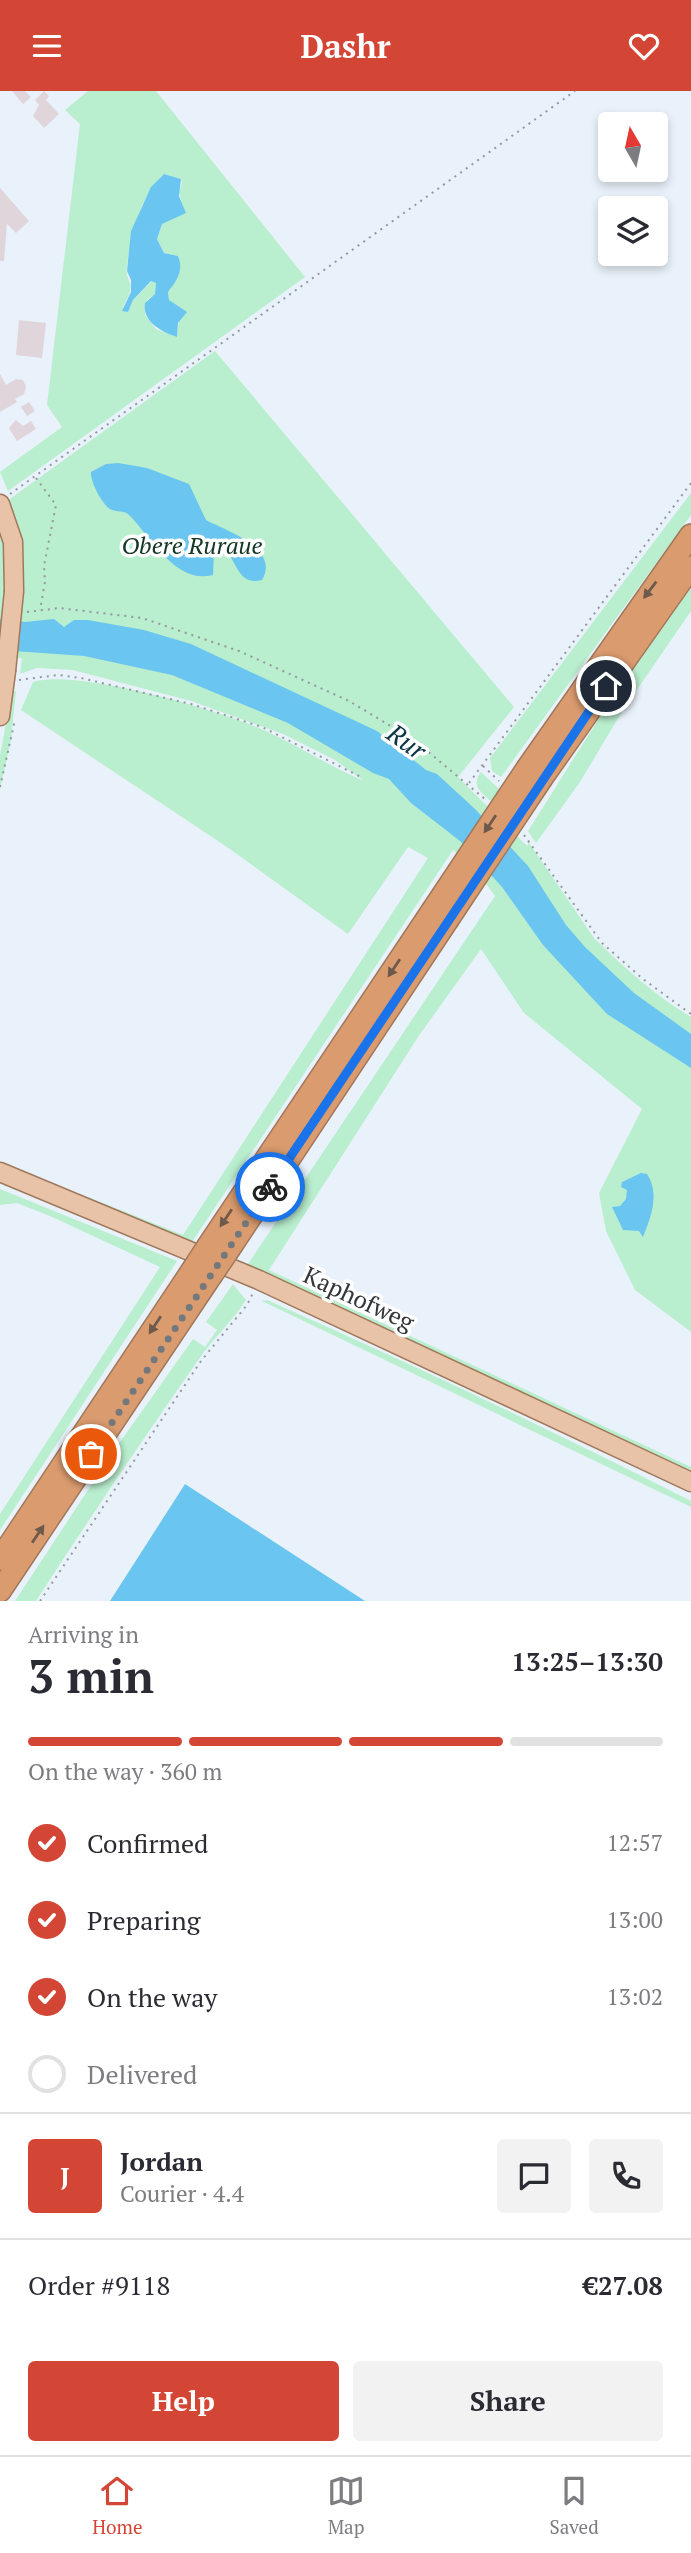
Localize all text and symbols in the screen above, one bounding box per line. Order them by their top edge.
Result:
text: Dashr [300,25,391,67]
icon: menu [28,27,66,65]
icon: heart [625,27,663,65]
north arrow [598,112,668,182]
map controls [598,112,668,266]
button: layers [598,196,668,266]
park label: Obere Ruraue [121,529,263,561]
one-way arrow [644,581,658,599]
pin [576,656,636,716]
icon: home [587,667,625,705]
water label: Rur [380,715,434,767]
one-way arrow [483,815,497,833]
one-way arrow [387,959,401,977]
courier [235,1152,305,1222]
icon: bike [251,1168,289,1206]
one-way arrow [220,1208,233,1228]
street label: Kaphofweg [298,1258,420,1338]
one-way arrow [149,1316,162,1335]
pin [61,1424,121,1484]
icon: bag [72,1435,110,1473]
one-way arrow [31,1525,44,1544]
text: Arriving in [28,1619,139,1650]
text: 13:25–13:30 [511,1644,663,1678]
text: 3 min [28,1645,154,1706]
text: On the way · 360 m [28,1756,222,1787]
icon: check [28,1824,66,1862]
text: Confirmed [87,1826,208,1860]
text: 12:57 [606,1827,663,1858]
icon: check [28,1901,66,1939]
text: Preparing [87,1903,200,1937]
text: 13:00 [606,1904,663,1935]
icon: check [28,1978,66,2016]
text: On the way [87,1980,218,2014]
text: 13:02 [606,1981,663,2012]
text: Delivered [87,2057,197,2091]
button: chat [497,2139,571,2213]
button: phone [589,2139,663,2213]
text: Jordan [120,2144,203,2178]
text: J [60,2159,70,2193]
text: Courier · 4.4 [120,2178,244,2209]
text: Order #9118 [28,2268,170,2302]
text: €27.08 [583,2268,663,2302]
button: Help [28,2361,339,2441]
button: Share [353,2361,663,2441]
tab: Home [92,2472,143,2539]
tab: Map [327,2472,365,2539]
tab: Saved [550,2472,599,2539]

